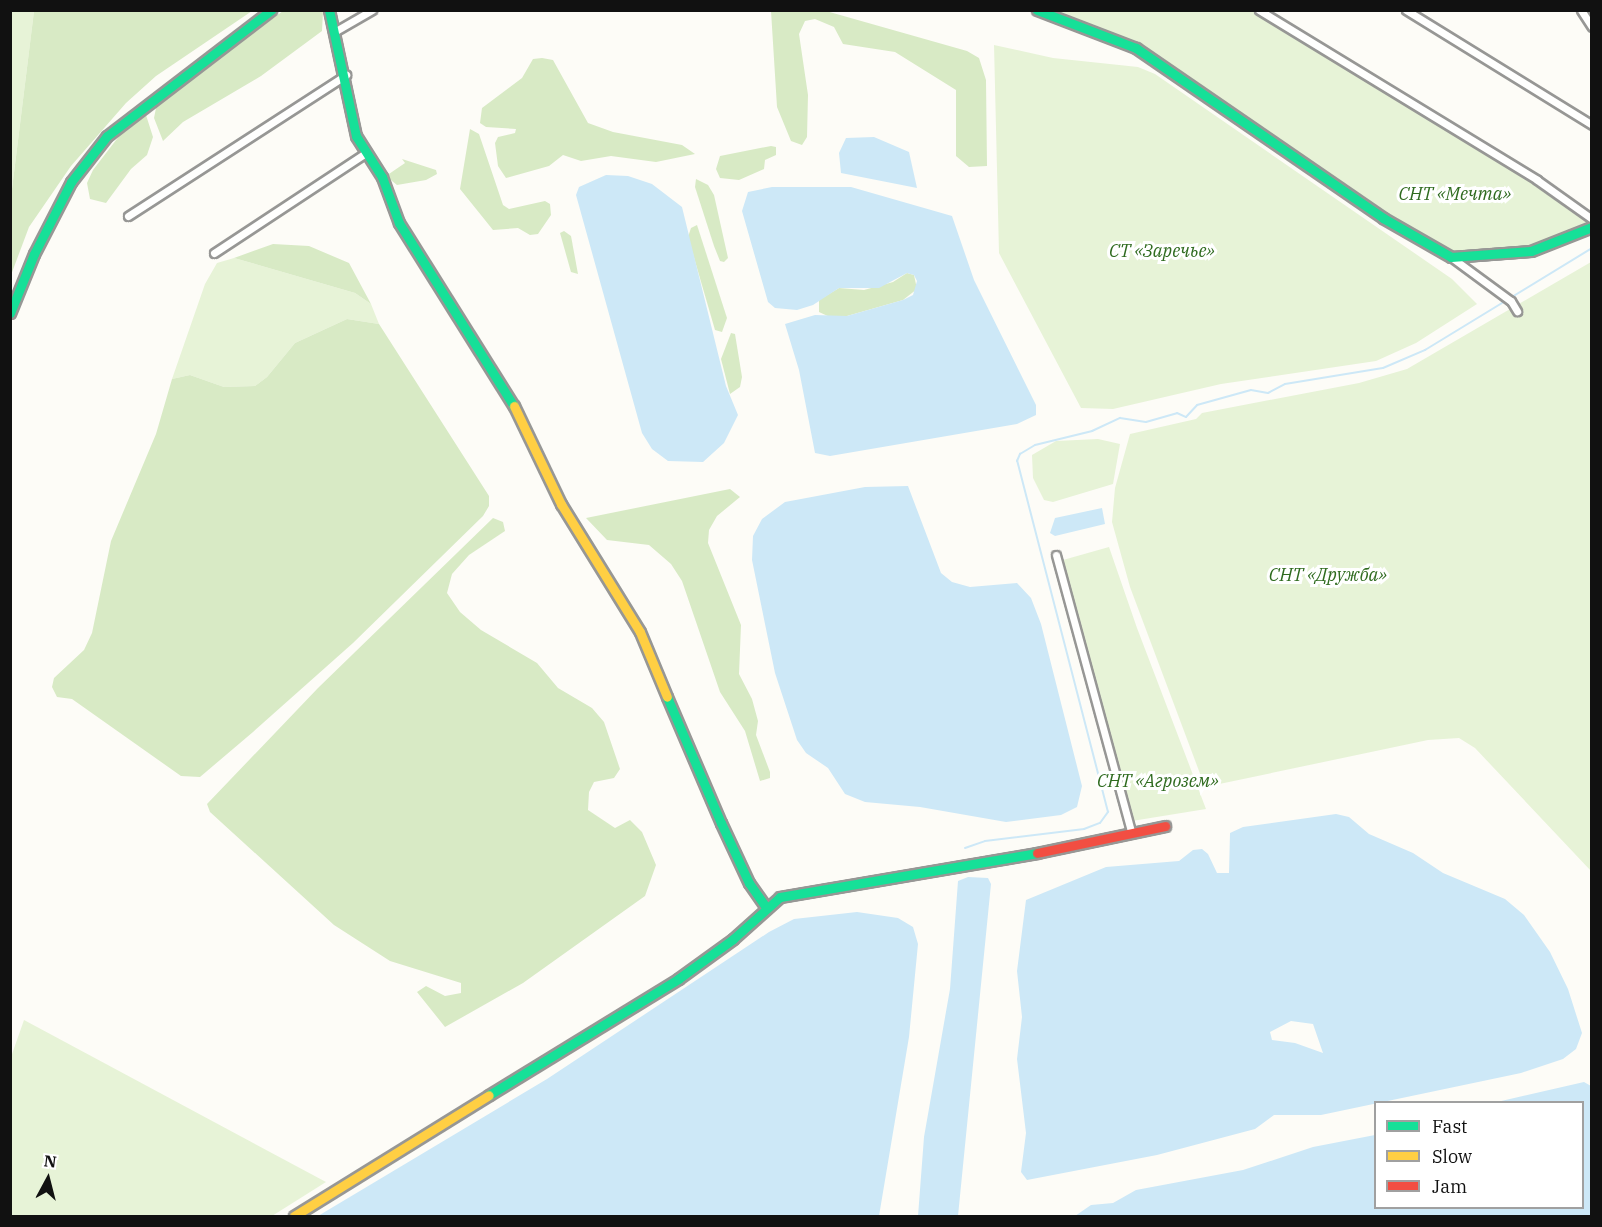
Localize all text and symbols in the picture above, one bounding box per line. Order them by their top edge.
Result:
park label: СНТ «Мечта» [1399,183,1511,205]
park label: СТ «Заречье» [1109,240,1215,262]
park label: СНТ «Дружба» [1269,564,1387,586]
park label: СНТ «Агрозем» [1097,770,1219,792]
legend [1374,1101,1584,1209]
text: Fast [1432,1115,1467,1138]
text: Slow [1432,1145,1472,1168]
north arrow [18,1149,78,1209]
text: N [43,1150,58,1172]
text: Jam [1432,1175,1467,1198]

